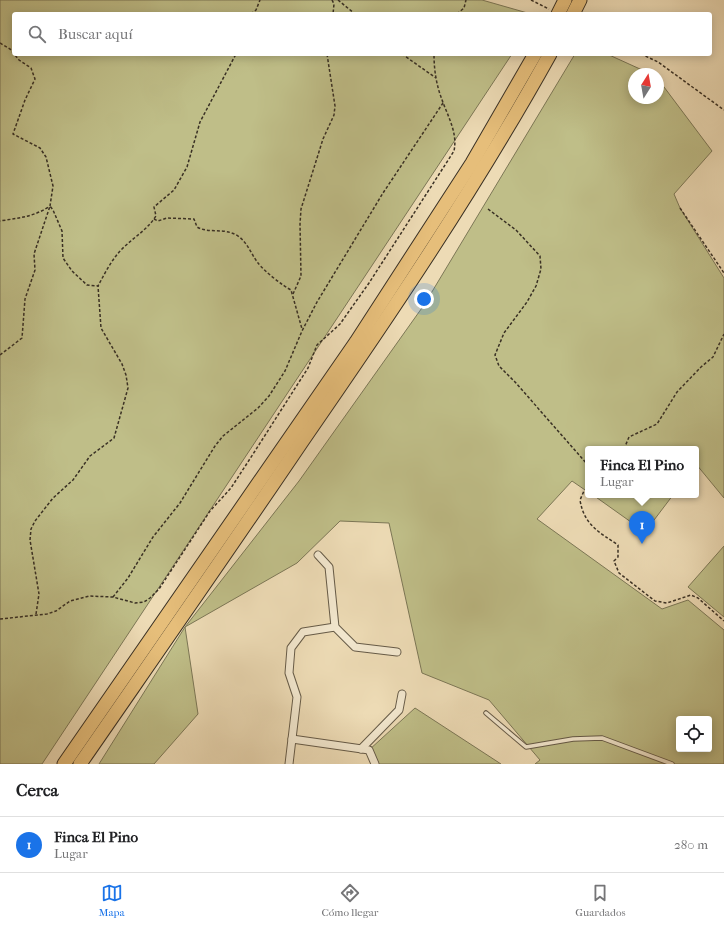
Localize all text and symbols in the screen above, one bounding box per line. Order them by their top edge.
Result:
search box [12,12,712,56]
icon: search [26,23,48,45]
text: Buscar aquí [58,25,133,43]
north arrow [628,68,664,104]
your location [414,289,434,309]
popup [585,446,699,498]
text: Finca El Pino [600,456,684,474]
text: Lugar [600,474,634,489]
pin: 1 [629,511,655,544]
map controls [676,716,712,752]
button: locate [676,716,712,752]
text: Cerca [16,780,58,800]
text: Finca El Pino [54,828,138,846]
text: 1 [27,837,31,852]
text: 280 m [674,837,708,852]
text: Lugar [54,846,88,861]
tab: Mapa [98,882,125,919]
tab: Cómo llegar [321,882,378,919]
tab: Guardados [575,882,626,919]

